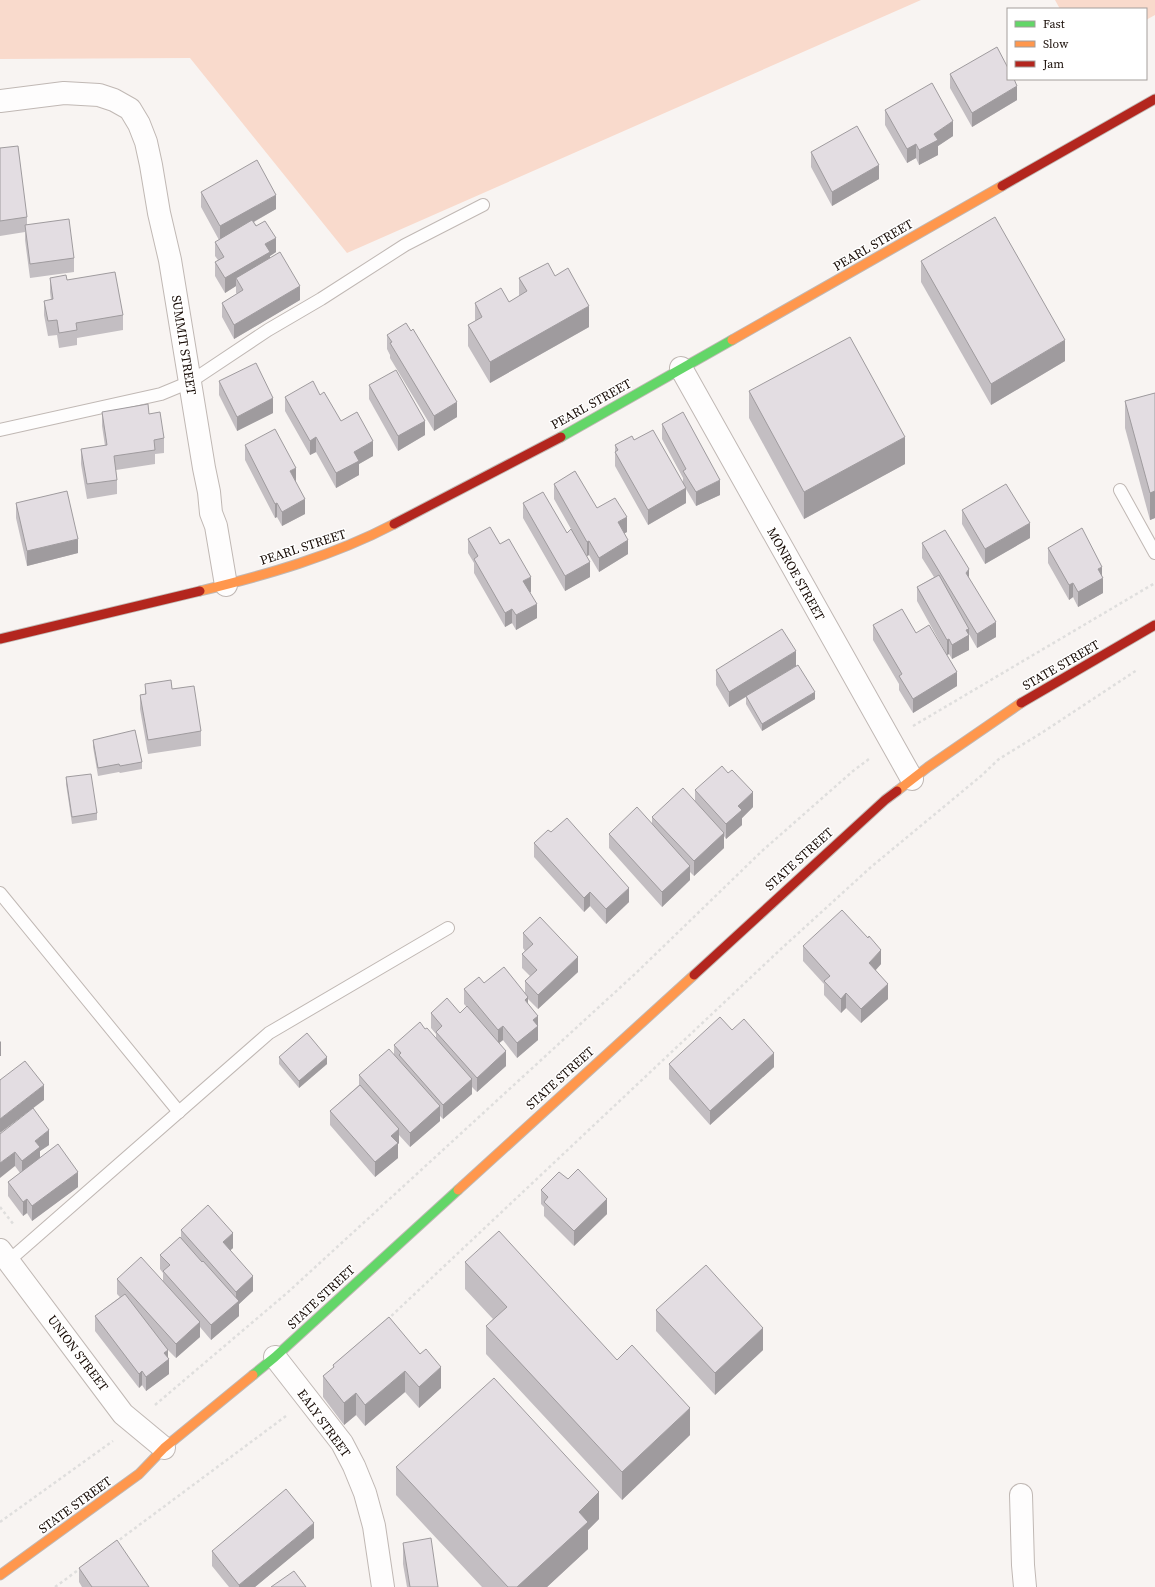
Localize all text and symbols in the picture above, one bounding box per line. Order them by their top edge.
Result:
legend [1007,8,1147,80]
text: Fast [1043,16,1065,32]
text: Slow [1043,36,1069,52]
text: Jam [1042,56,1064,72]
street label: PEARL STREET [830,215,916,275]
street label: SUMMIT STREET [168,294,200,396]
street label: PEARL STREET [548,375,634,433]
street label: MONROE STREET [763,524,829,624]
street label: PEARL STREET [258,525,348,569]
street label: STATE STREET [1019,636,1103,694]
street label: STATE STREET [761,824,837,894]
street label: STATE STREET [522,1043,598,1113]
street label: STATE STREET [284,1261,358,1333]
street label: UNION STREET [44,1311,112,1395]
street label: EALY STREET [294,1386,354,1460]
street label: STATE STREET [35,1473,115,1537]

